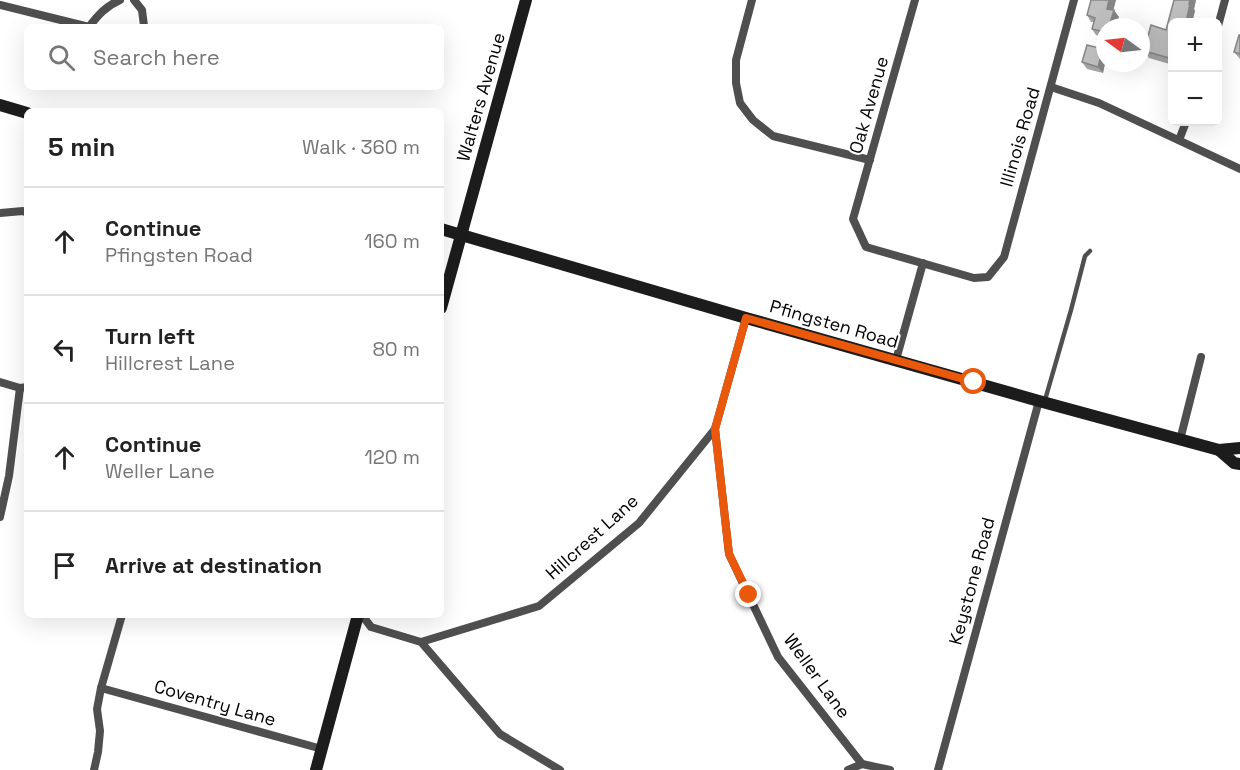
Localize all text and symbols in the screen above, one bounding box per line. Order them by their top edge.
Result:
north arrow [1096,18,1150,72]
map controls [1168,18,1222,126]
button: + [1168,18,1222,72]
search box [24,24,444,90]
street label: Walters Avenue [451,30,510,164]
icon: search [45,41,78,74]
text: Search here [93,43,220,71]
street label: Oak Avenue [844,54,893,156]
button: − [1168,72,1222,126]
street label: Illinois Road [994,84,1045,189]
text: 5 min [48,130,115,164]
text: Walk · 360 m [302,134,420,160]
text: Continue [105,214,201,242]
icon: ahead [48,225,81,258]
text: 160 m [364,228,420,254]
text: Pfingsten Road [105,242,253,268]
street label: Pfingsten Road [767,294,901,353]
text: Turn left [105,322,195,350]
icon: left [48,333,81,366]
text: 80 m [372,336,420,362]
text: Hillcrest Lane [105,350,235,376]
route start [960,368,986,394]
text: Continue [105,430,201,458]
icon: ahead [48,441,81,474]
text: 120 m [364,444,420,470]
text: Weller Lane [105,458,215,484]
street label: Hillcrest Lane [541,489,643,584]
street label: Keystone Road [943,515,1000,647]
icon: arrive [48,549,81,582]
text: Arrive at destination [105,551,322,579]
route end [735,581,761,607]
street label: Weller Lane [779,629,856,722]
street label: Coventry Lane [152,674,279,731]

